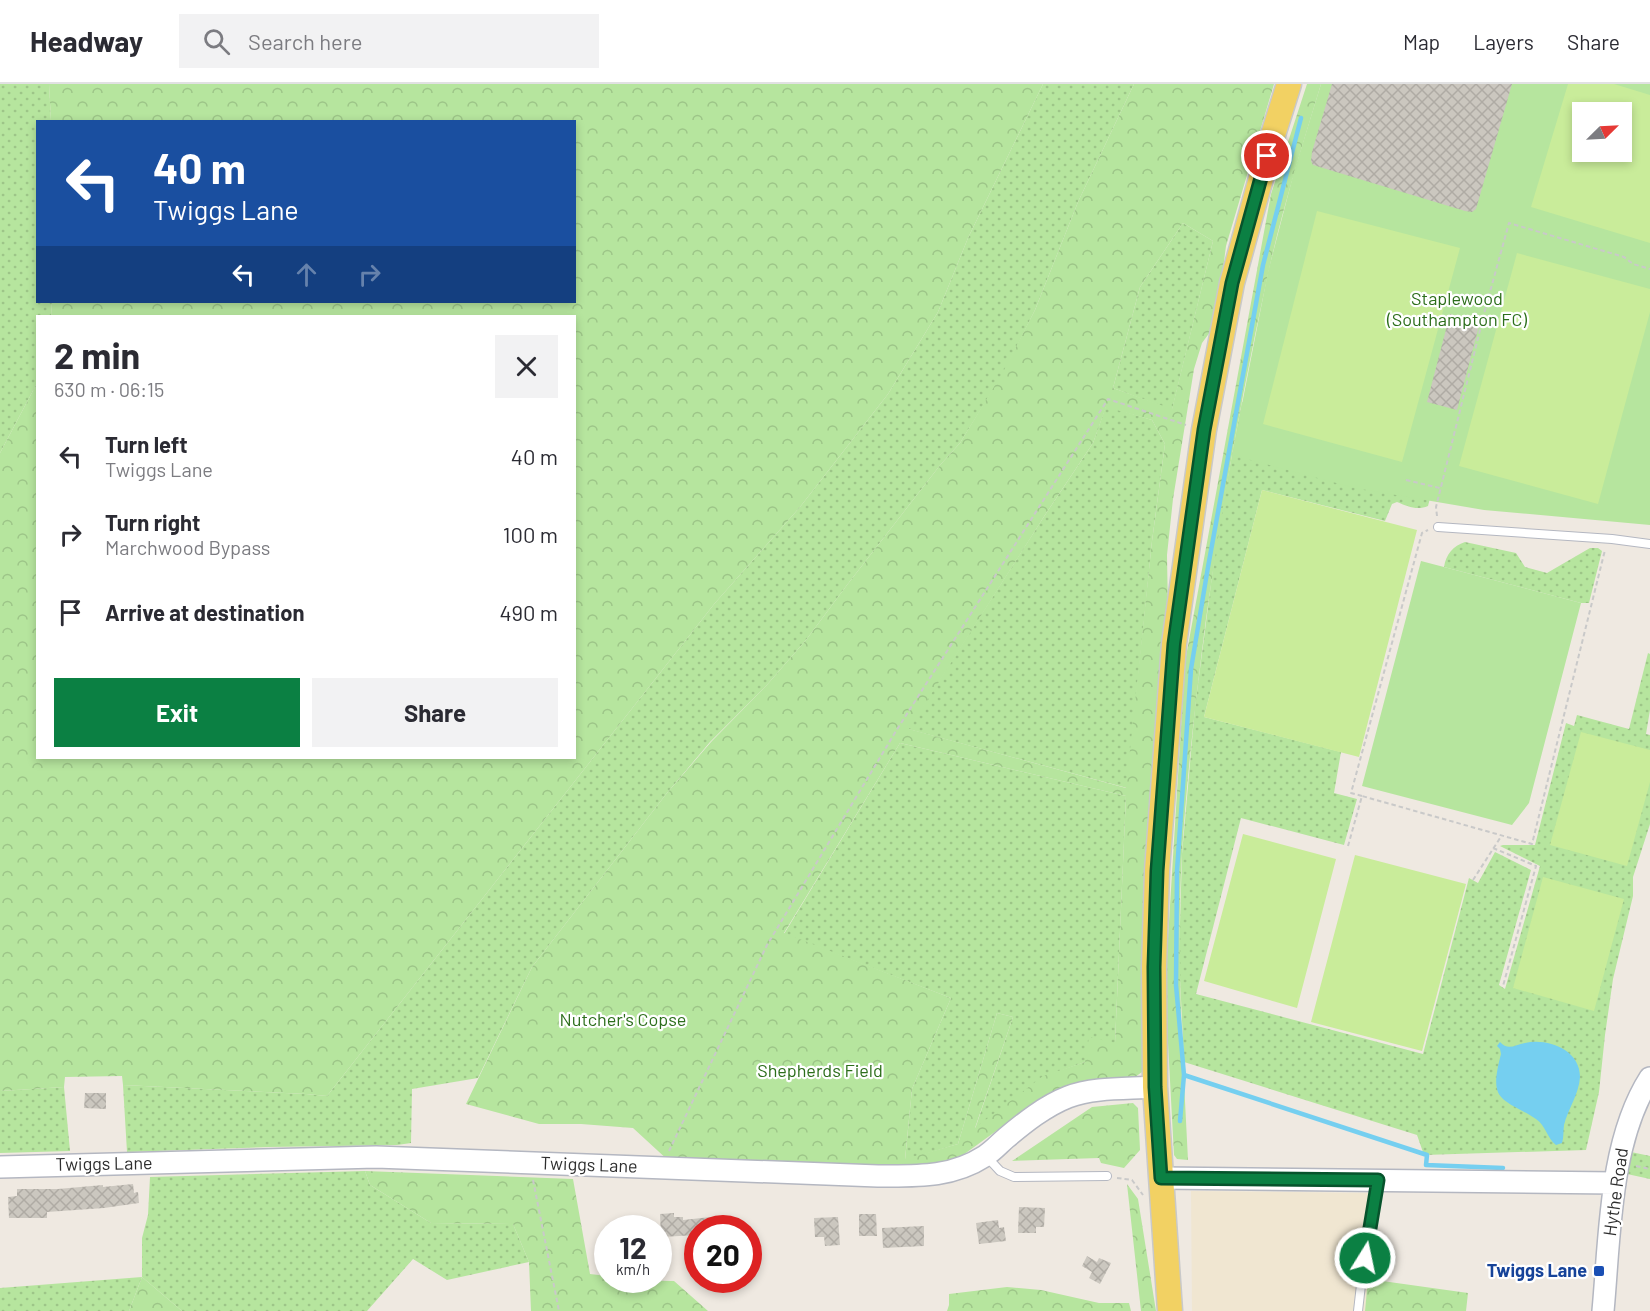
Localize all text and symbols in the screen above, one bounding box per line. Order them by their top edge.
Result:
search box [179,14,599,68]
text: Headway [30,24,143,58]
icon: search [200,25,233,58]
text: Search here [248,28,362,54]
text: Map [1403,29,1440,54]
text: Layers [1473,29,1534,54]
text: Share [1567,29,1620,54]
north arrow [1572,102,1632,162]
map controls [1572,102,1632,162]
pin [1241,130,1292,181]
icon: arrive [1250,139,1283,172]
text: 40 m [153,142,246,192]
icon: left [54,144,132,222]
text: Twiggs Lane [153,193,299,225]
icon: left [227,258,260,291]
icon: ahead [290,258,323,291]
icon: right [353,258,386,291]
park label: Staplewood (Southampton FC) [1386,287,1527,330]
text: 2 min [54,333,140,376]
button: close [495,335,558,398]
text: 630 m · 06:15 [54,377,164,401]
text: Turn left [105,431,188,457]
icon: left [54,440,87,473]
text: 40 m [511,443,558,469]
text: Twiggs Lane [105,457,213,481]
text: Turn right [105,509,200,535]
icon: right [54,518,87,551]
text: 100 m [503,521,558,547]
text: Marchwood Bypass [105,535,270,559]
icon: arrive [54,596,87,629]
text: Arrive at destination [105,599,304,625]
text: 490 m [499,599,558,625]
button: Exit [54,678,300,747]
button: Share [312,678,558,747]
park label: Nutcher's Copse [560,1008,686,1030]
park label: Shepherds Field [757,1059,883,1081]
street label: Hythe Road [1598,1146,1632,1238]
street label: Twiggs Lane [55,1151,153,1175]
street label: Twiggs Lane [540,1151,638,1177]
speed limit sign: 20 [684,1215,762,1293]
position arrow [1333,1226,1397,1290]
text: 12 [619,1229,647,1265]
place label: Twiggs Lane [1487,1259,1587,1281]
text: km/h [616,1260,650,1278]
marker: Twiggs Lane [1592,1264,1606,1278]

